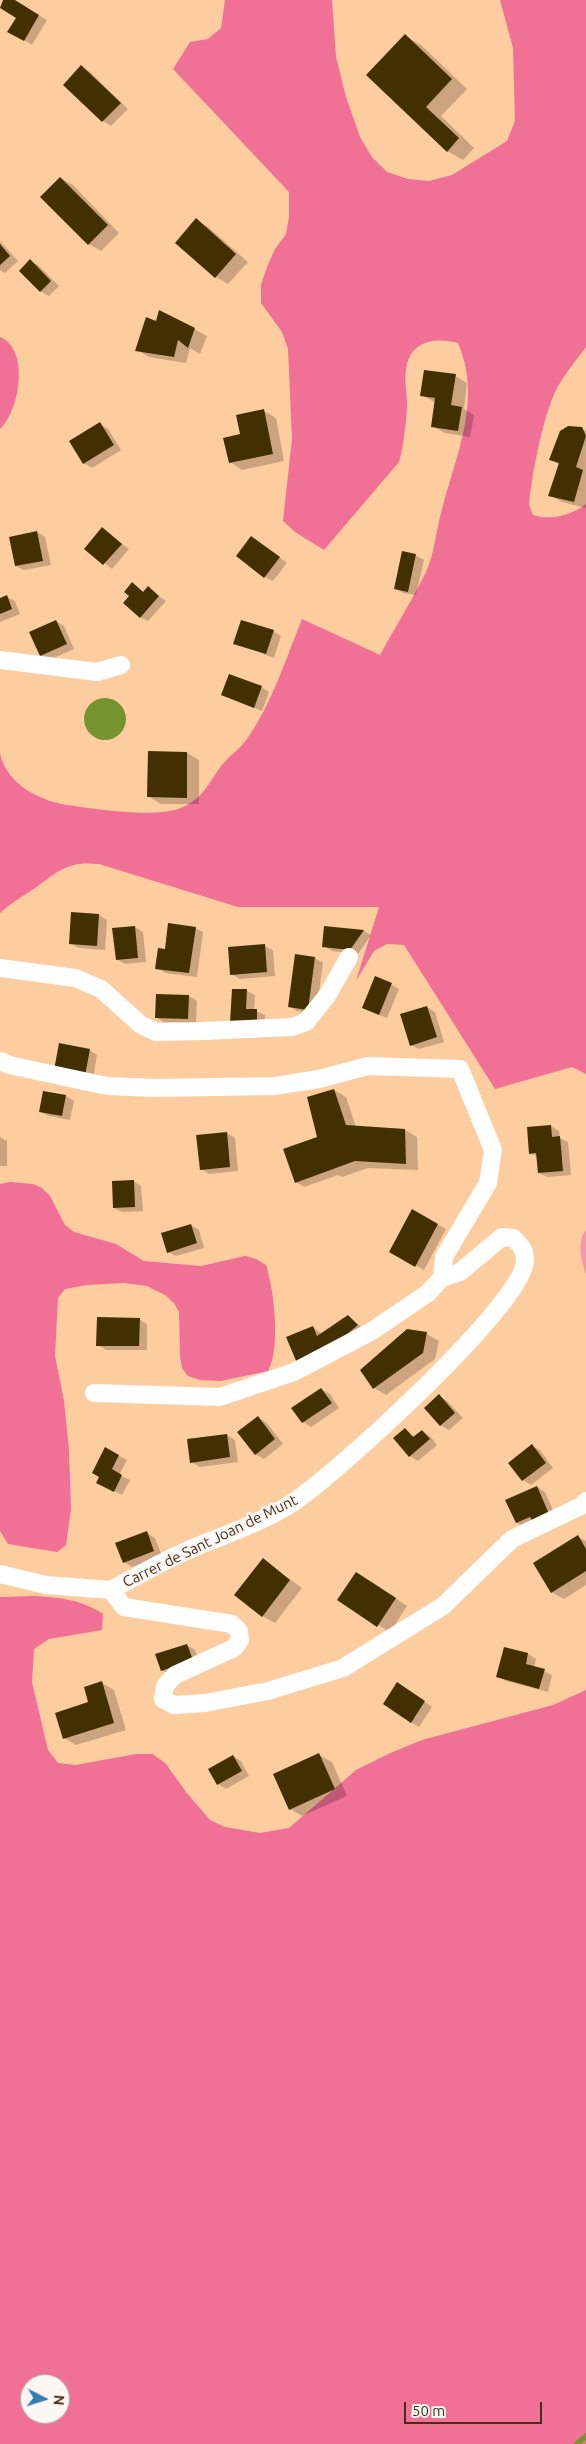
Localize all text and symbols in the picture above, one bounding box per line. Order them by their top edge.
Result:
street label: Carrer de Sant Joan de Munt [120,1491,300,1591]
north arrow [20,2374,70,2424]
scale bar [406,2392,544,2424]
text: N [51,2394,67,2406]
text: 50 m [412,2402,445,2419]

